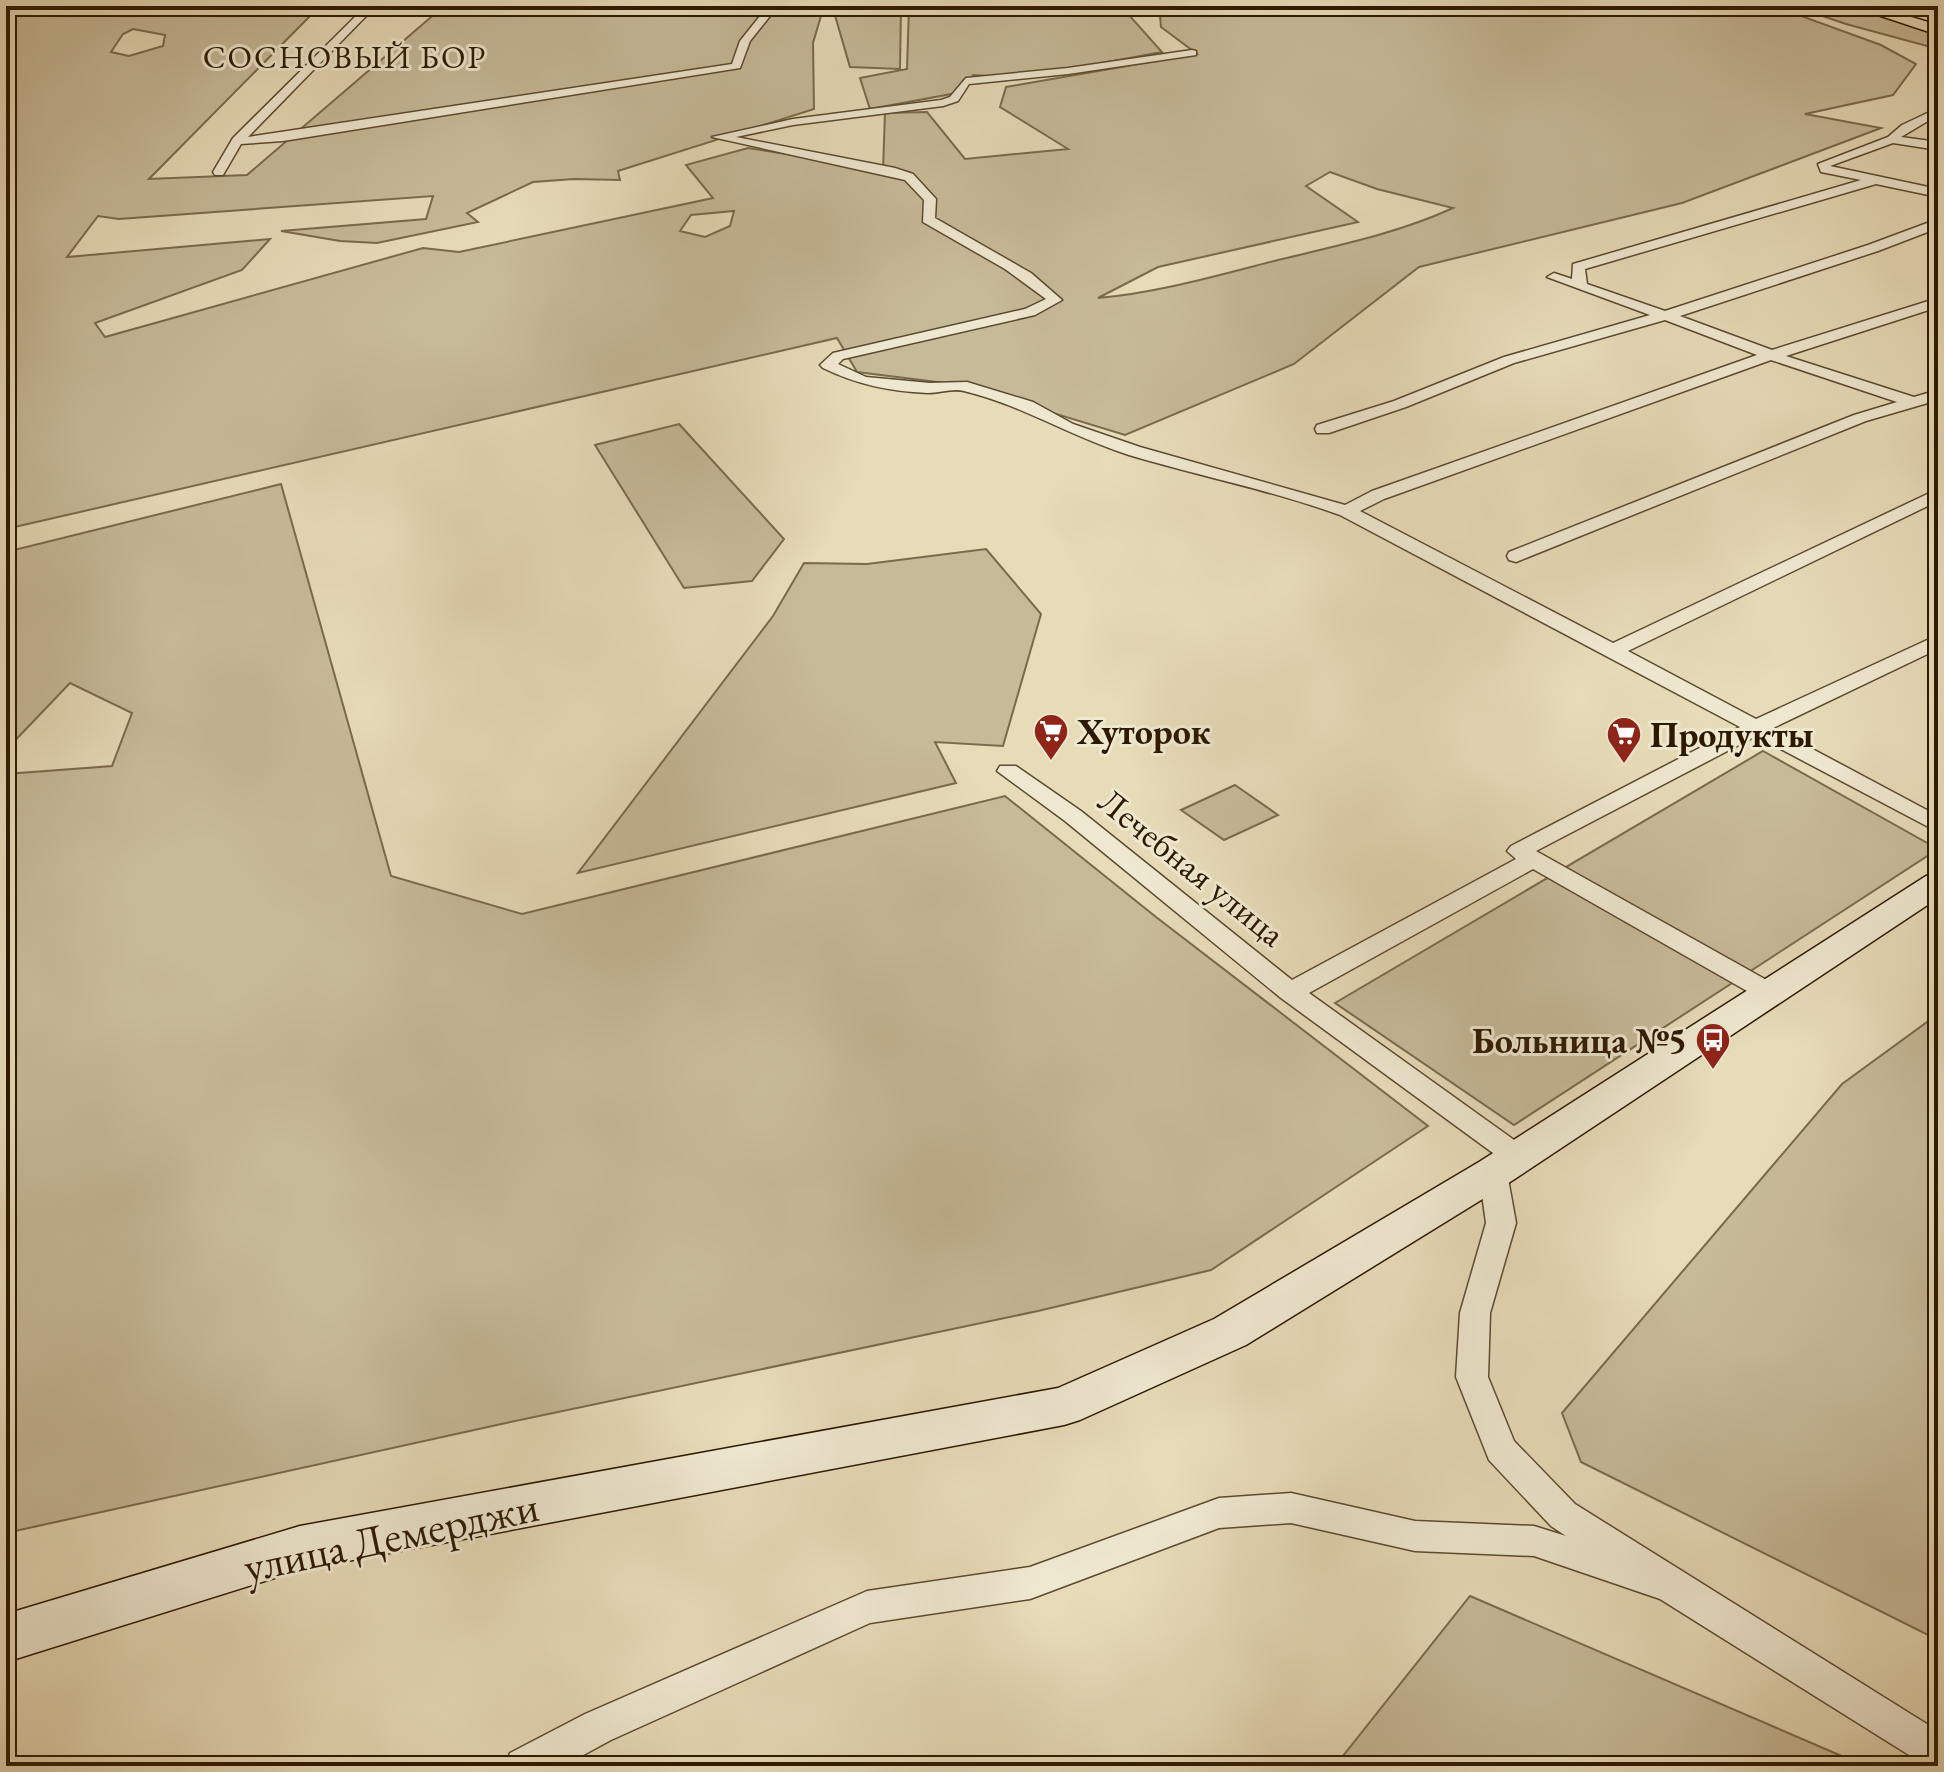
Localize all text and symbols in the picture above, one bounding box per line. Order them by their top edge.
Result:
district label: СОСНОВЫЙ БОР [203,36,487,78]
place label: Хуторок [1076,708,1211,755]
place label: Продукты [1650,711,1814,758]
supermarket icon: Хуторок [1032,712,1070,762]
supermarket icon: Продукты [1605,715,1643,765]
street label: Лечебная улица [1089,777,1296,957]
place label: Больница №5 [1472,1017,1687,1064]
bus stop icon: Больница №5 [1694,1021,1732,1071]
street label: улица Демерджи [238,1477,544,1595]

